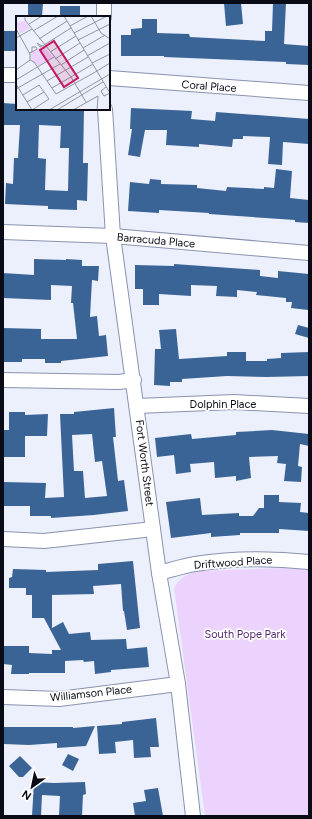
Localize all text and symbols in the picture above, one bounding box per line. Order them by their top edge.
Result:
inset map [16,16,110,110]
street label: Coral Place [181,78,237,95]
street label: Barracuda Place [116,231,196,250]
street label: Dolphin Place [190,398,256,411]
street label: Fort Worth Street [133,419,156,507]
street label: Driftwood Place [193,553,273,572]
park label: South Pope Park [204,628,286,641]
street label: Williamson Place [49,683,133,704]
north arrow [12,767,52,807]
text: N [20,787,34,803]

